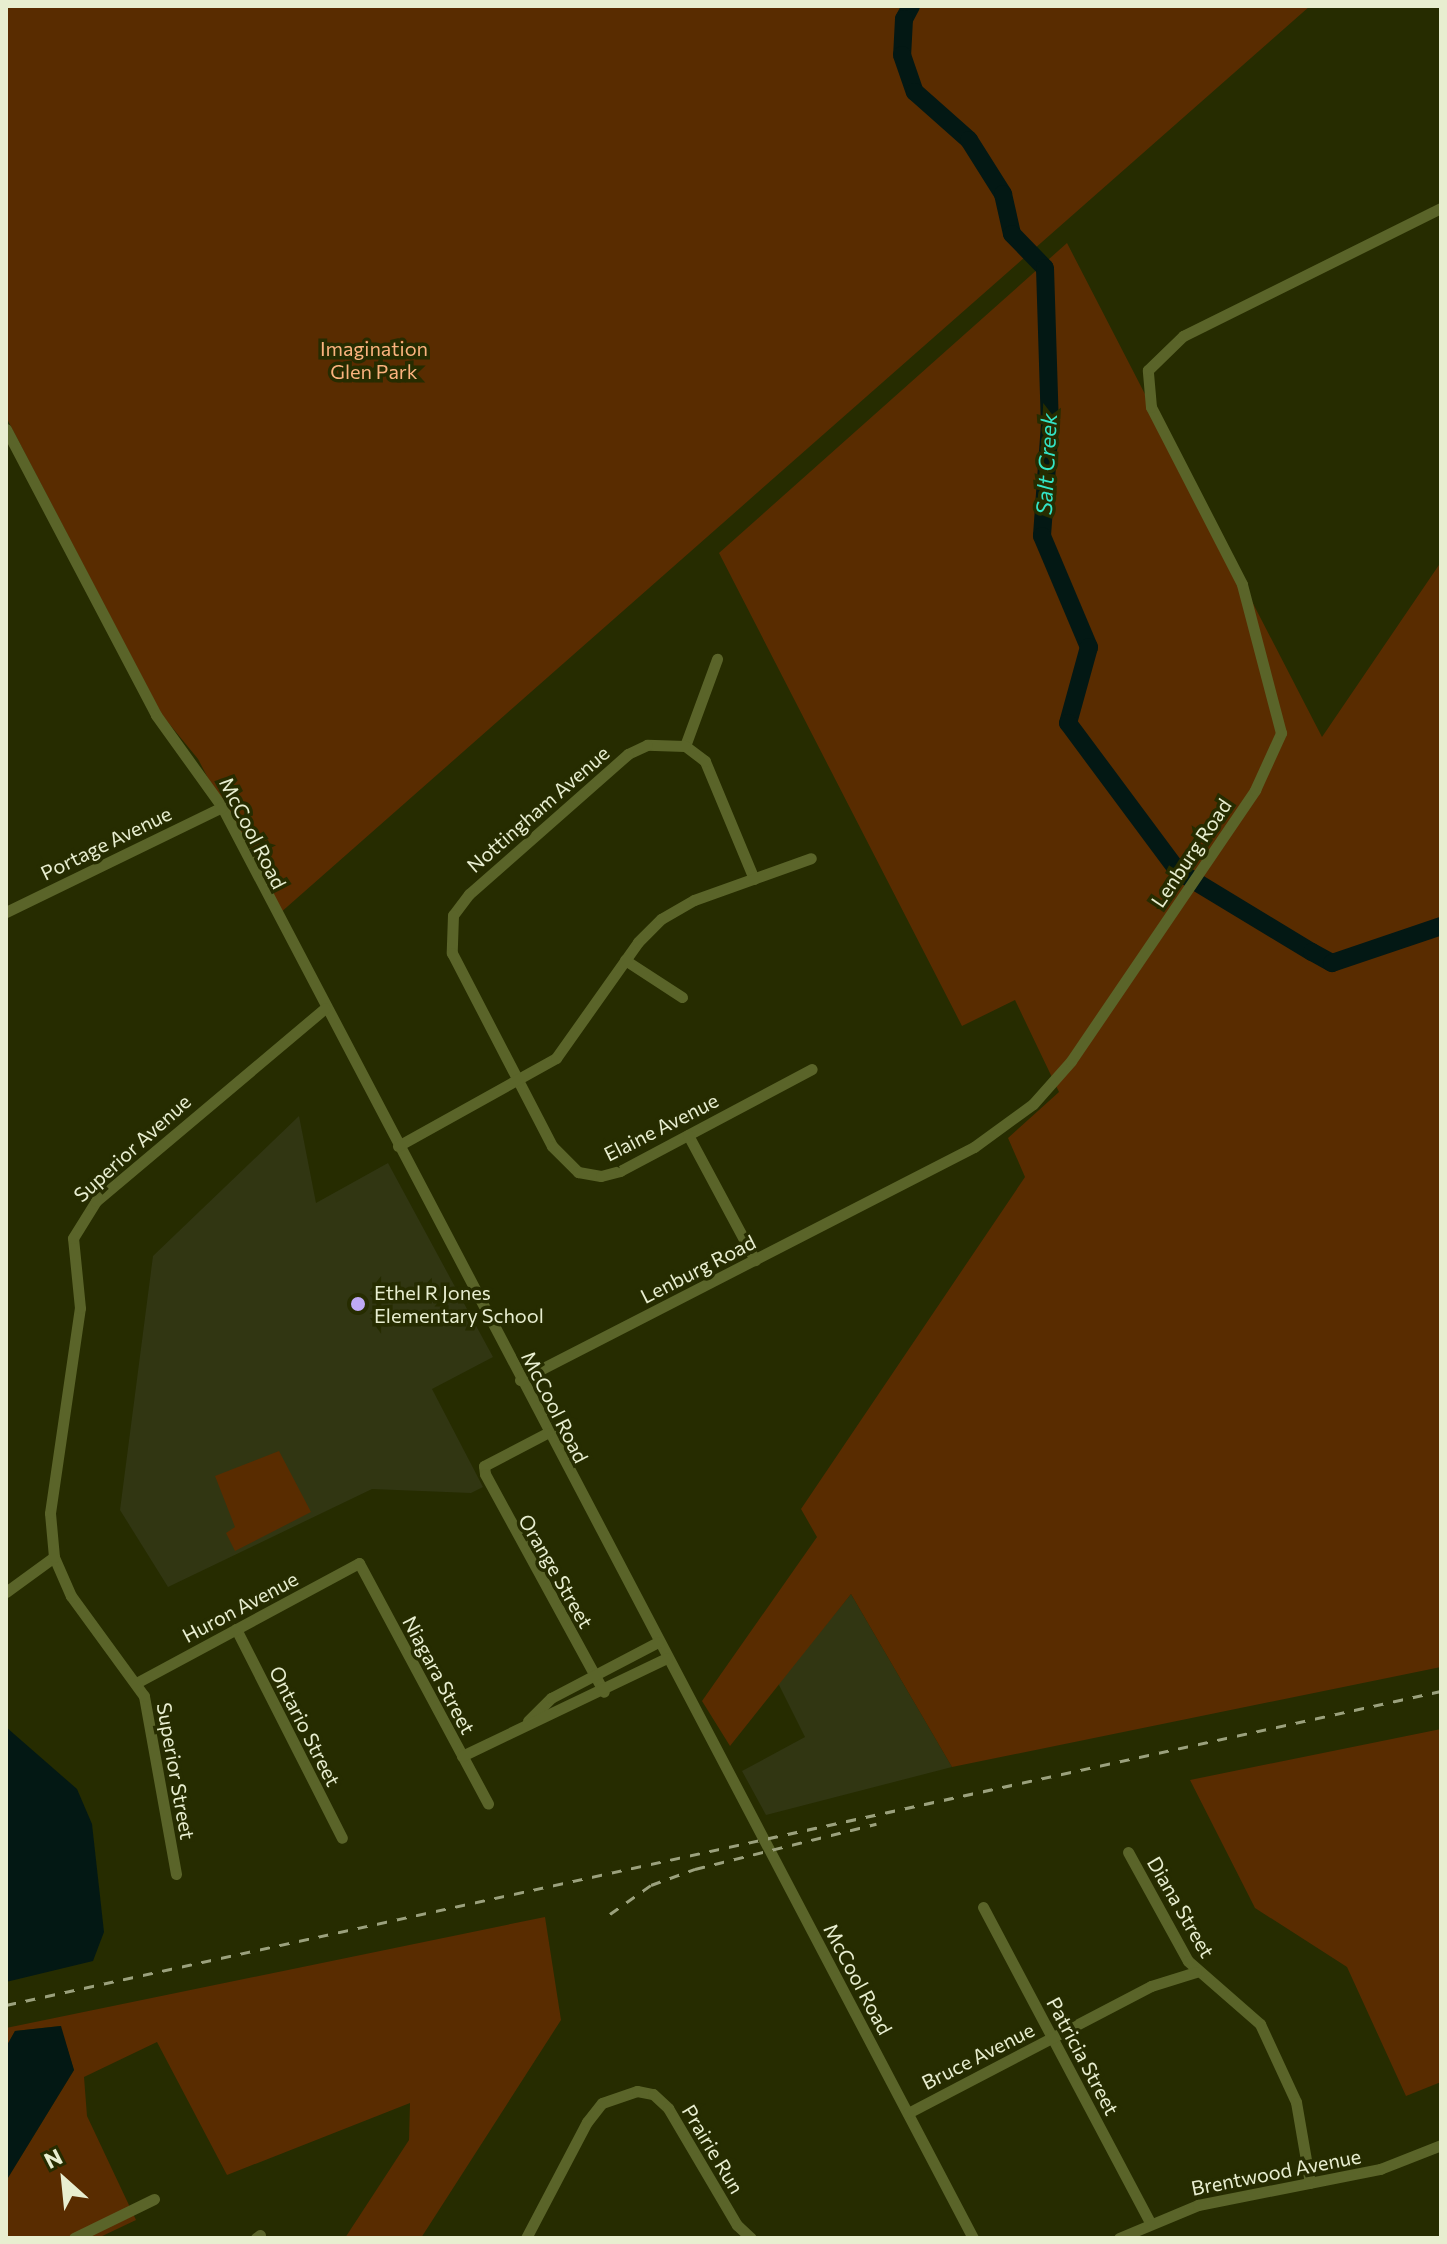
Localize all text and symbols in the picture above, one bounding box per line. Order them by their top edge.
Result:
park label: Imagination Glen Park [320,336,428,383]
water label: Salt Creek [1030,412,1062,516]
street label: Nottingham Avenue [462,741,614,877]
street label: McCool Road [215,773,291,893]
street label: Lenburg Road [1146,794,1236,912]
street label: Portage Avenue [37,801,175,885]
street label: Elaine Avenue [600,1088,722,1166]
street label: Superior Avenue [69,1089,195,1207]
street label: Lenburg Road [636,1230,760,1308]
place label: Ethel R Jones Elementary School [374,1280,544,1327]
marker: Ethel R Jones Elementary School [349,1295,367,1313]
street label: McCool Road [517,1347,593,1467]
street label: Orange Street [514,1510,598,1632]
street label: Huron Avenue [178,1566,302,1648]
street label: Niagara Street [398,1612,480,1738]
street label: Ontario Street [264,1662,346,1790]
street label: Superior Street [152,1701,200,1841]
street label: Diana Street [1142,1852,1220,1962]
street label: McCool Road [819,1919,897,2039]
street label: Patricia Street [1042,1993,1124,2119]
street label: Bruce Avenue [918,2017,1038,2095]
street label: Prairie Run [677,2100,749,2198]
north arrow [24,2140,104,2220]
text: N [39,2142,66,2174]
street label: Brentwood Avenue [1189,2144,1363,2200]

